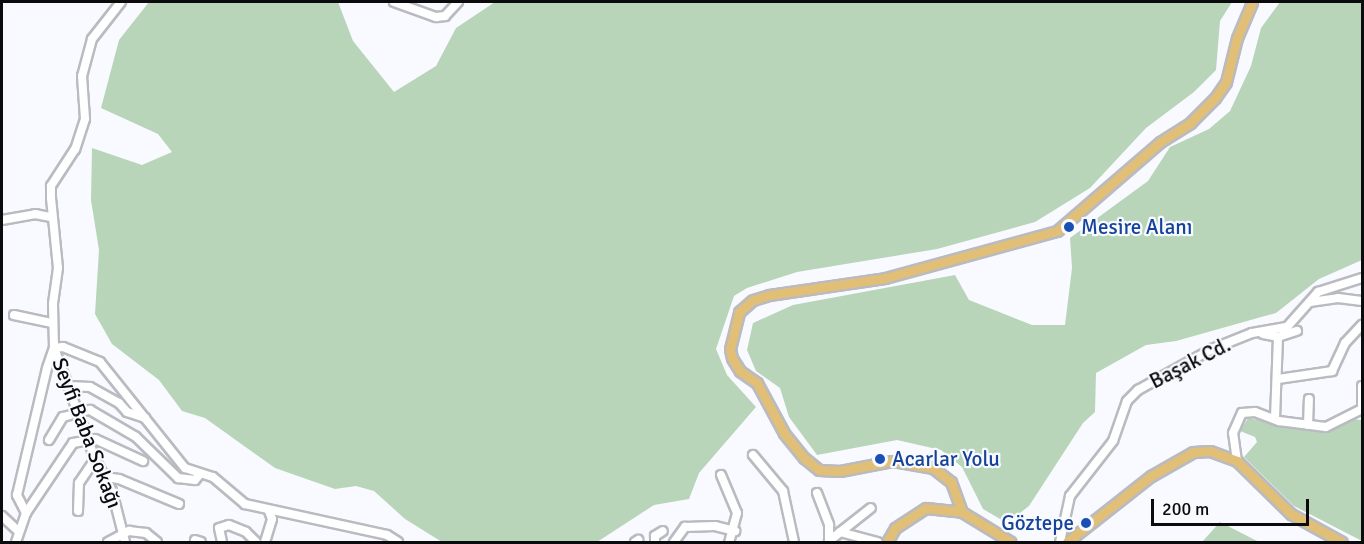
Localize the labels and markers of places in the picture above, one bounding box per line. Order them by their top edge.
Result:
place label: Mesire Alanı [1081,214,1192,240]
marker: Mesire Alanı [1062,220,1076,234]
place label: Acarlar Yolu [892,446,1000,472]
marker: Acarlar Yolu [873,452,887,466]
place label: Göztepe [1001,510,1074,536]
marker: Göztepe [1079,516,1093,530]

